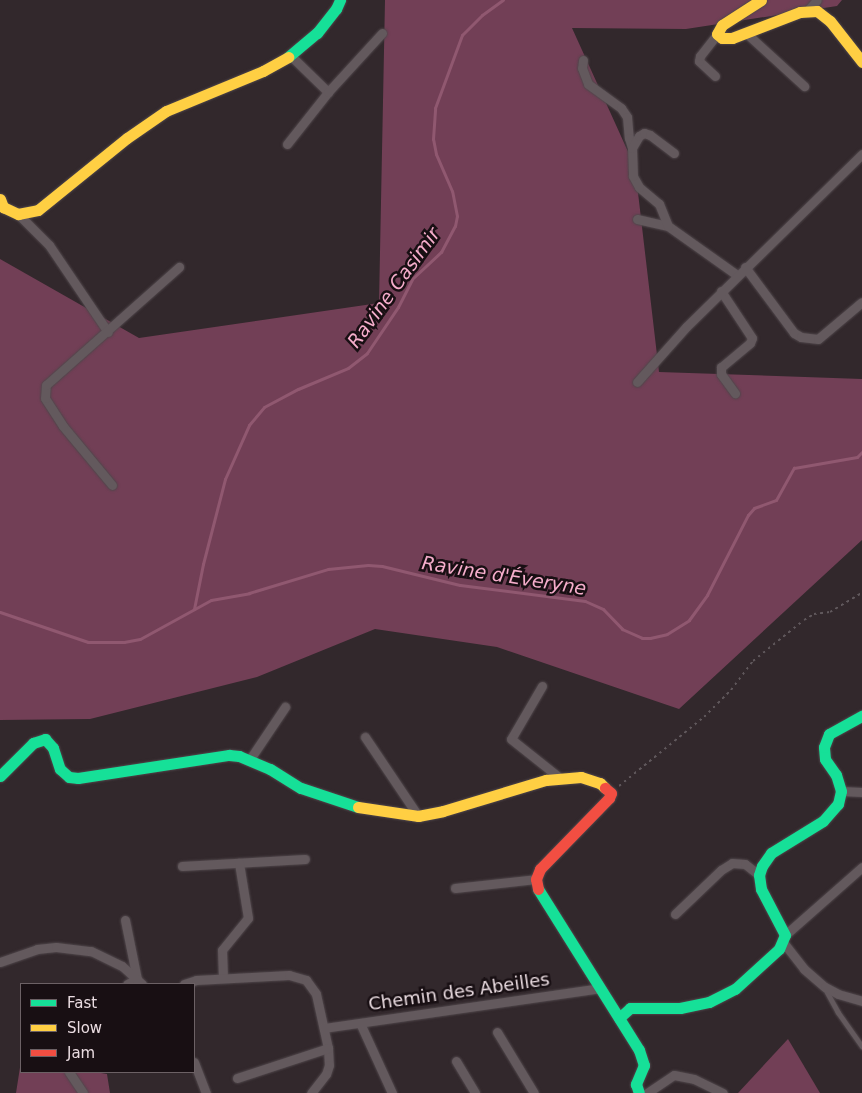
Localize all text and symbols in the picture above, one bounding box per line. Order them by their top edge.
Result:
water label: Ravine Casimir [343,224,445,352]
water label: Ravine d'Éveryne [420,552,588,600]
street label: Chemin des Abeilles [367,969,551,1015]
legend [20,983,195,1073]
text: Fast [67,994,97,1012]
text: Slow [67,1019,102,1037]
text: Jam [67,1044,95,1062]

